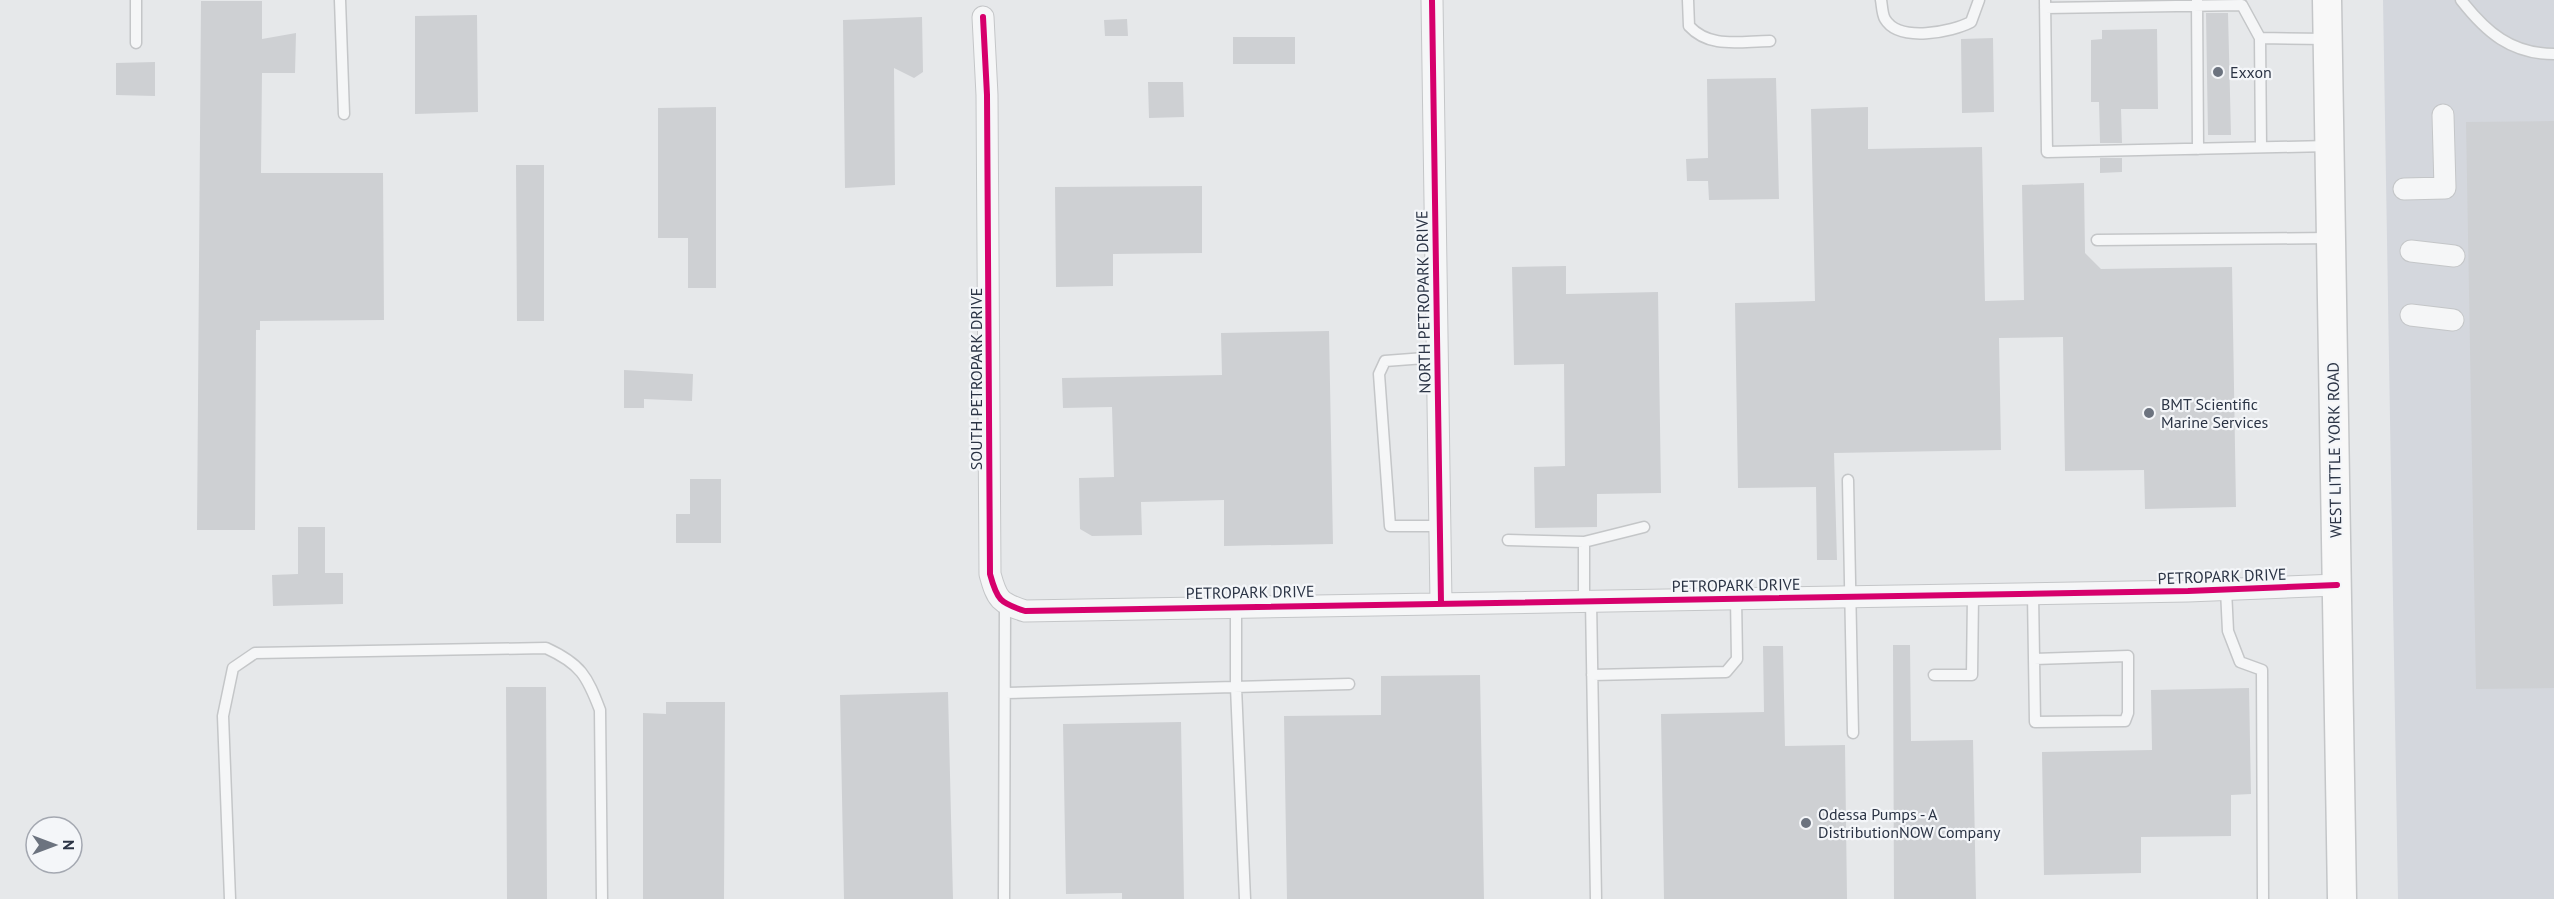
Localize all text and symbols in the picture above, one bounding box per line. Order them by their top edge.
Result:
place label: Exxon [2230,62,2272,82]
marker: Exxon [2211,65,2225,79]
street label: NORTH PETROPARK DRIVE [1411,210,1435,394]
street label: SOUTH PETROPARK DRIVE [966,288,986,470]
street label: WEST LITTLE YORK ROAD [2322,362,2346,538]
place label: BMT Scientific Marine Services [2161,394,2269,432]
marker: BMT Scientific Marine Services [2142,406,2156,420]
street label: PETROPARK DRIVE [2157,564,2287,588]
street label: PETROPARK DRIVE [1671,574,1801,596]
street label: PETROPARK DRIVE [1185,581,1315,603]
place label: Odessa Pumps - A DistributionNOW Company [1818,804,2001,842]
north arrow [24,815,84,875]
marker: Odessa Pumps - A DistributionNOW Company [1799,816,1813,830]
text: N [59,840,79,850]

